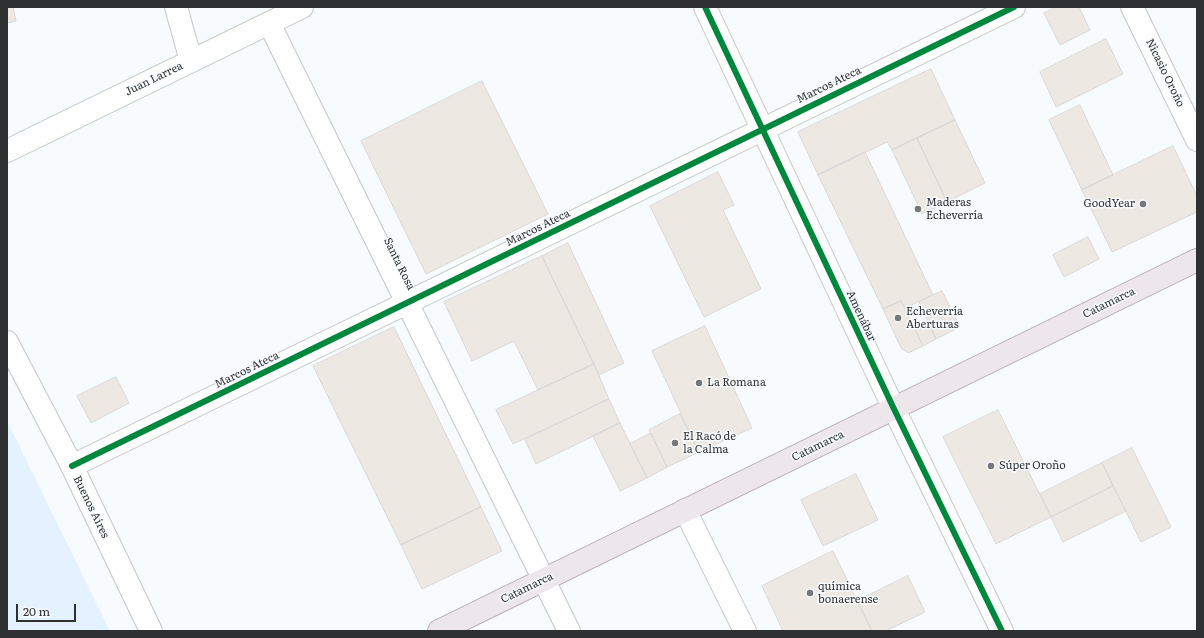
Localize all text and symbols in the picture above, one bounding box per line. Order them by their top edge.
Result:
street label: Nicasio Oroño [1143,37,1187,109]
street label: Juan Larrea [123,59,185,99]
street label: Marcos Ateca [795,64,863,106]
place label: Maderas Echeverría [926,196,983,222]
place label: GoodYear [1084,197,1135,211]
marker: GoodYear [1138,199,1148,209]
marker: Maderas Echeverría [913,204,923,214]
street label: Marcos Ateca [504,207,572,249]
street label: Santa Rosa [381,236,417,292]
street label: Catamarca [1081,285,1137,321]
street label: Amenábar [843,288,879,344]
place label: Echeverría Aberturas [906,305,963,331]
marker: Echeverría Aberturas [893,313,903,323]
street label: Marcos Ateca [213,349,281,391]
place label: La Romana [707,376,766,390]
marker: La Romana [694,378,704,388]
street label: Catamarca [790,428,846,464]
place label: El Racó de la Calma [683,430,736,456]
marker: El Racó de la Calma [670,438,680,448]
place label: Súper Oroño [999,459,1066,473]
marker: Súper Oroño [986,461,996,471]
street label: Buenos Aires [70,474,112,540]
street label: Catamarca [499,570,555,606]
place label: química bonaerense [818,580,878,606]
marker: química bonaerense [805,588,815,598]
scale bar [18,596,78,622]
text: 20 m [23,602,50,620]

